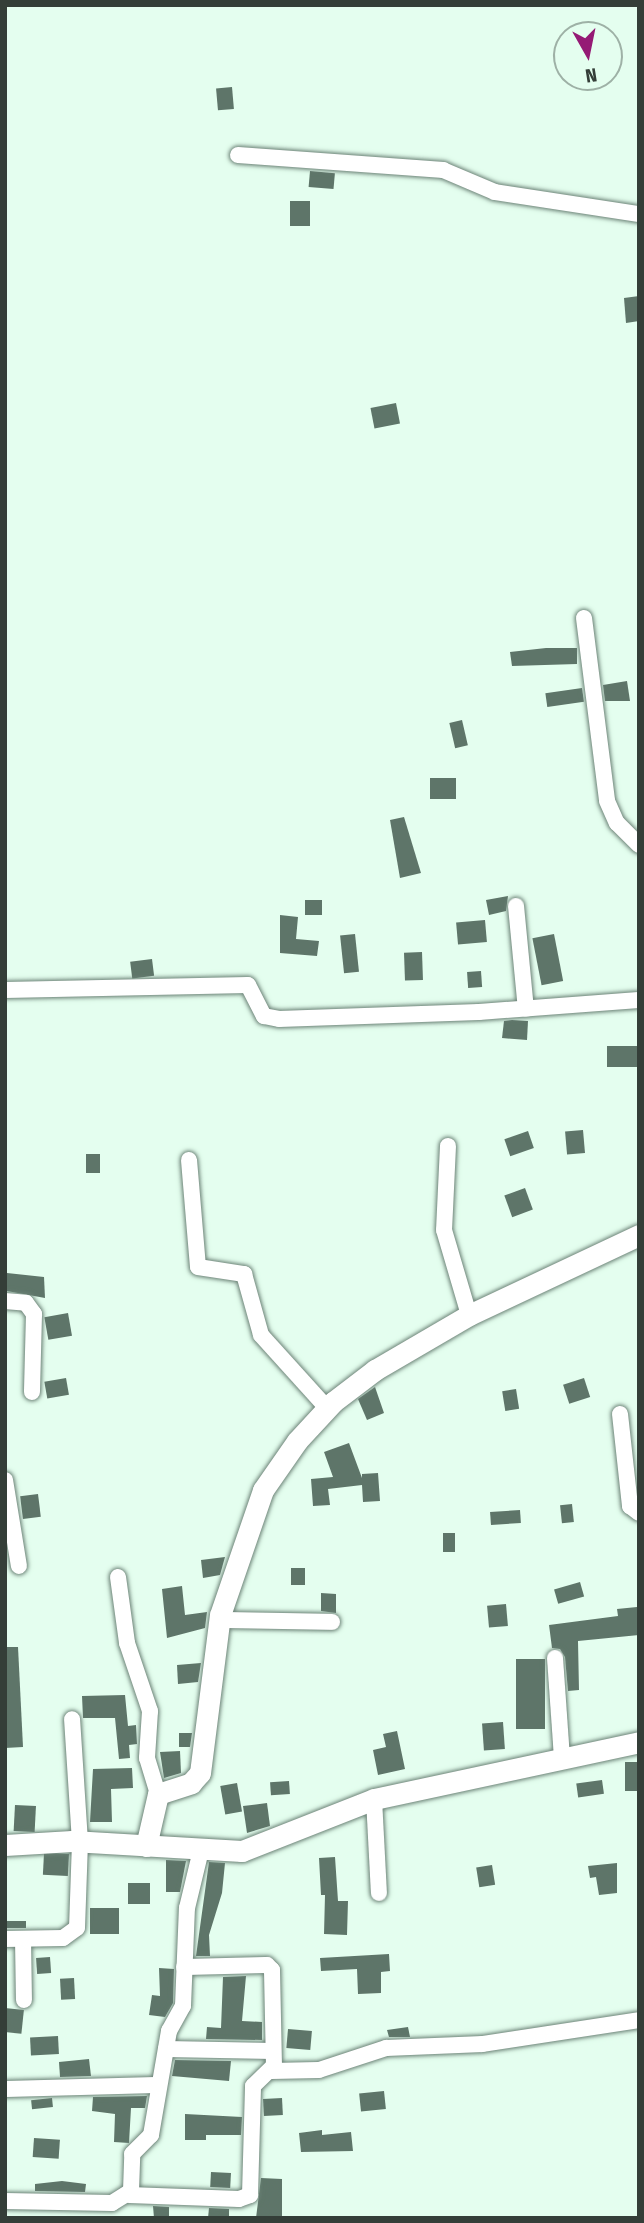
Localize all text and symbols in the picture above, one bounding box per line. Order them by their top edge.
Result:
north arrow [553,21,623,91]
text: N [584,63,598,88]

